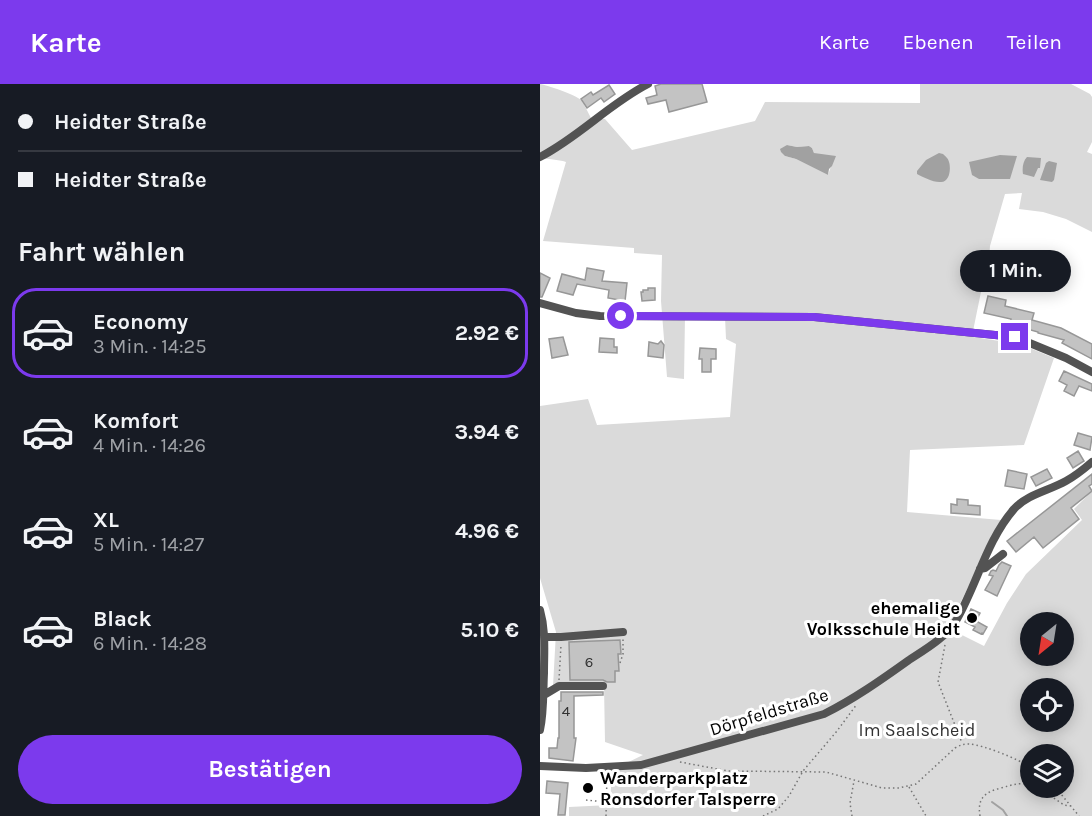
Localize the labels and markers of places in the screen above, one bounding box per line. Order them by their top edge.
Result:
place label: ehemalige Volksschule Heidt [807,597,960,640]
marker: ehemalige Volksschule Heidt [965,611,979,625]
place label: Wanderparkplatz Ronsdorfer Talsperre [600,767,776,810]
marker: Wanderparkplatz Ronsdorfer Talsperre [581,781,595,795]

